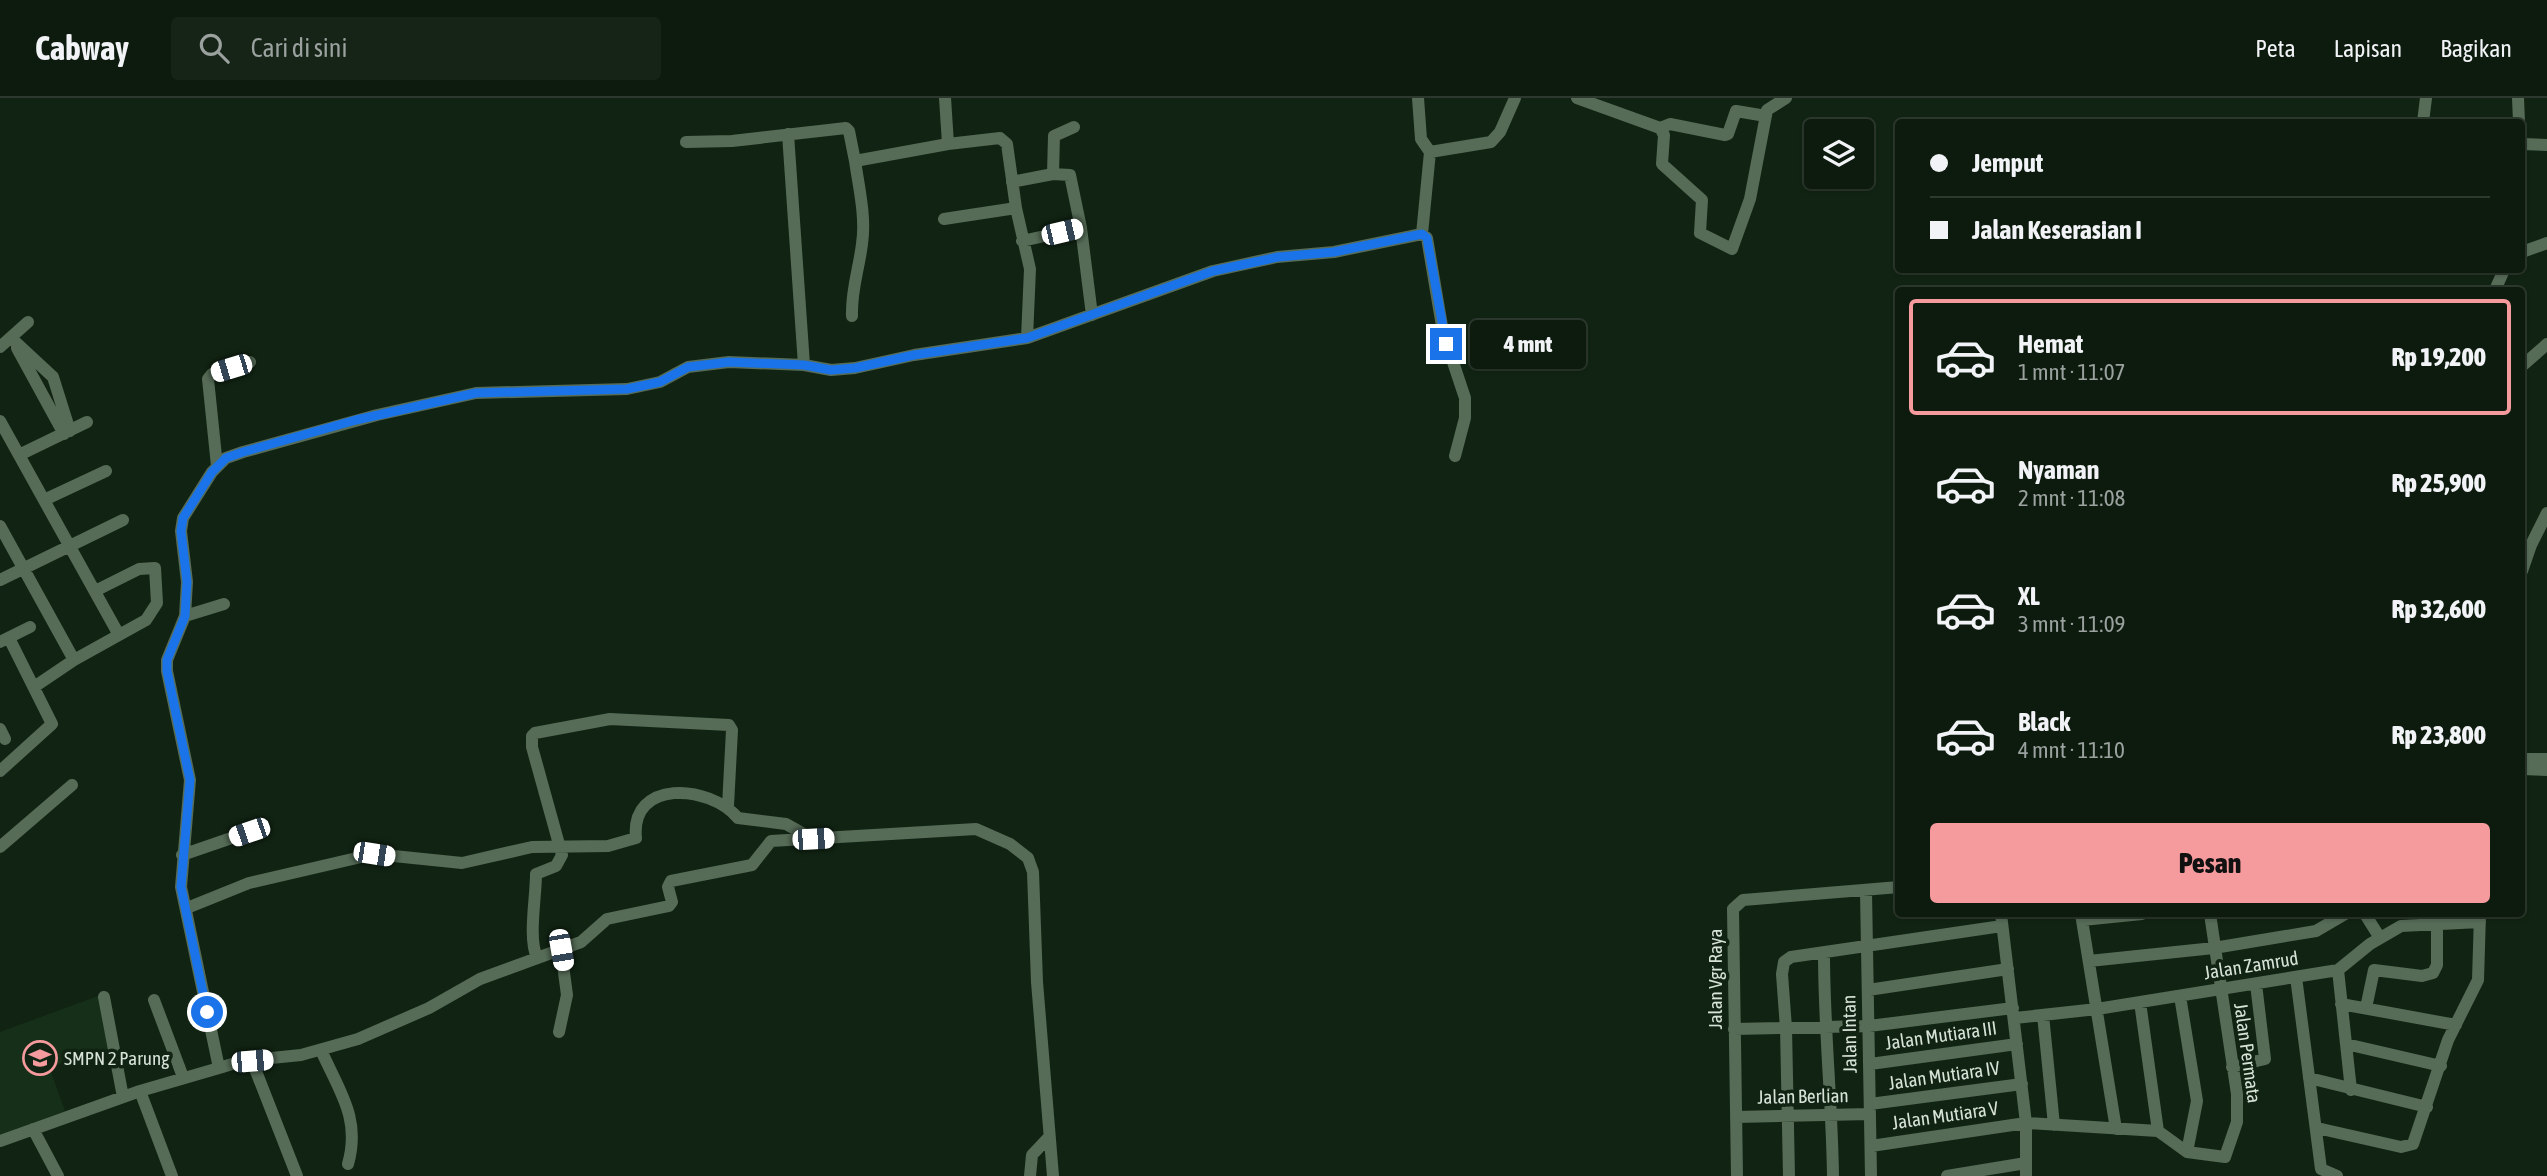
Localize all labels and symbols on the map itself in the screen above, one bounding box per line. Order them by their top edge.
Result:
car [1040,217,1085,247]
callout: 4 mnt [1470,320,1586,368]
route end [1430,328,1462,360]
car [208,352,255,384]
car [226,815,273,849]
car [792,827,835,851]
car [352,840,397,868]
car [548,927,575,973]
street label: Jalan Vgr Raya [1704,929,1726,1029]
street label: Jalan Zamrud [2202,947,2300,983]
street label: Jalan Intan [1837,995,1861,1073]
route start [191,996,223,1028]
street label: Jalan Permata [2230,1002,2266,1104]
street label: Jalan Mutiara III [1884,1016,1998,1054]
school or university icon: SMPN 2 Parung [21,1039,59,1077]
place label: SMPN 2 Parung [64,1047,170,1069]
car [231,1049,274,1073]
street label: Jalan Mutiara IV [1887,1056,2002,1094]
street label: Jalan Berlian [1757,1084,1849,1108]
street label: Jalan Mutiara V [1890,1097,2000,1133]

